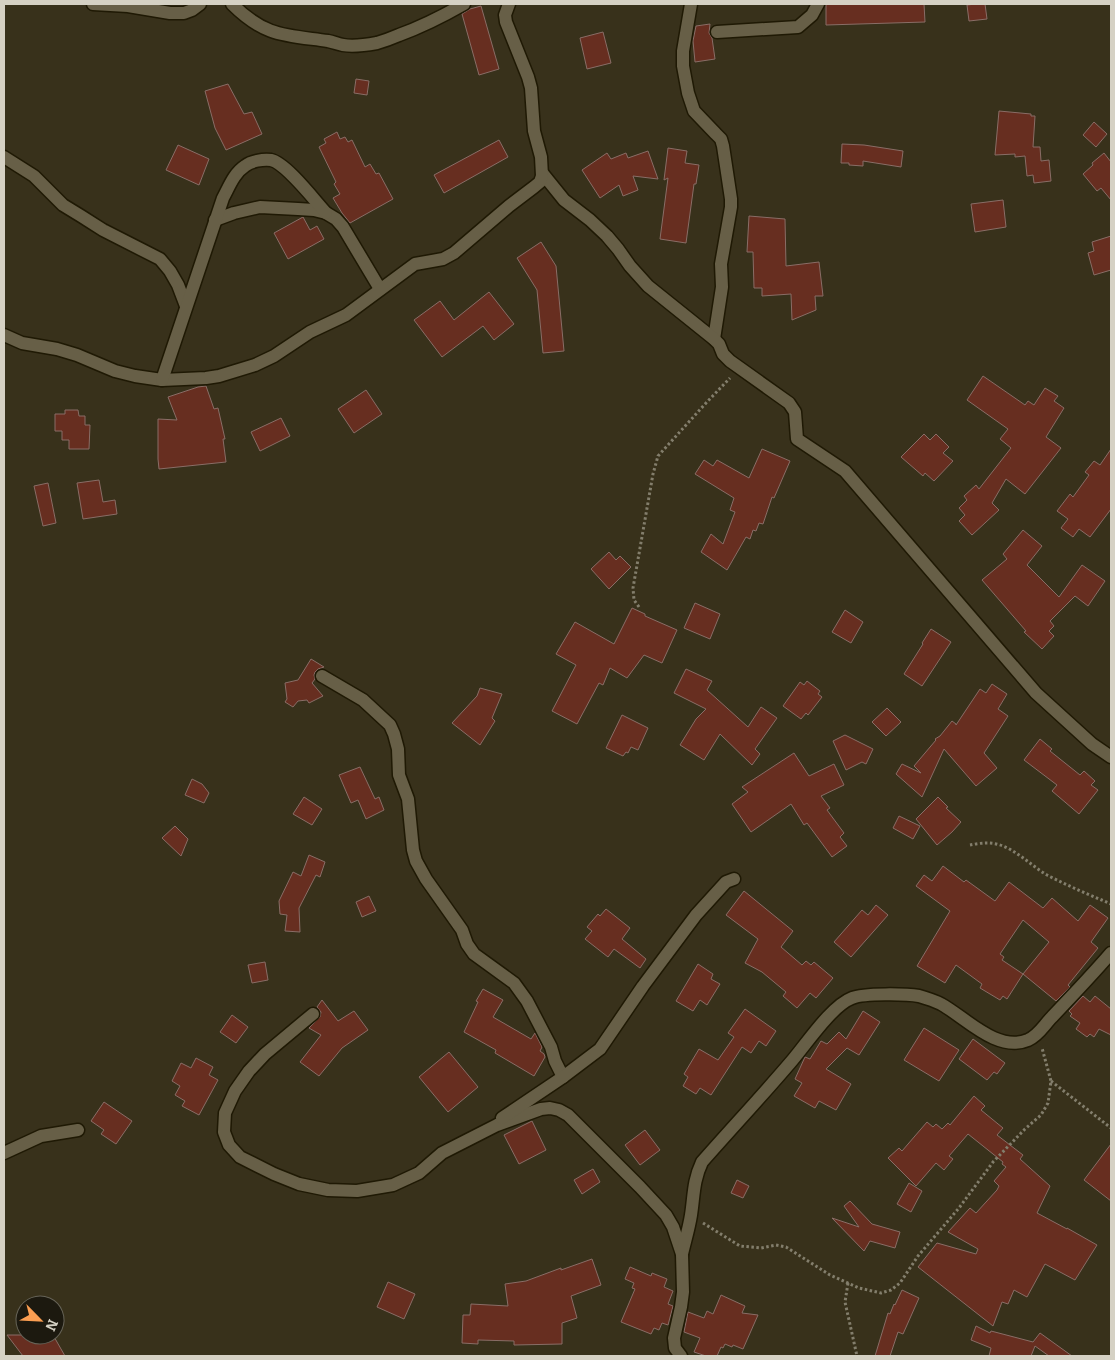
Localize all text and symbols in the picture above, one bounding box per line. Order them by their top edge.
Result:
north arrow [15,1295,65,1345]
text: N [41,1317,61,1334]

